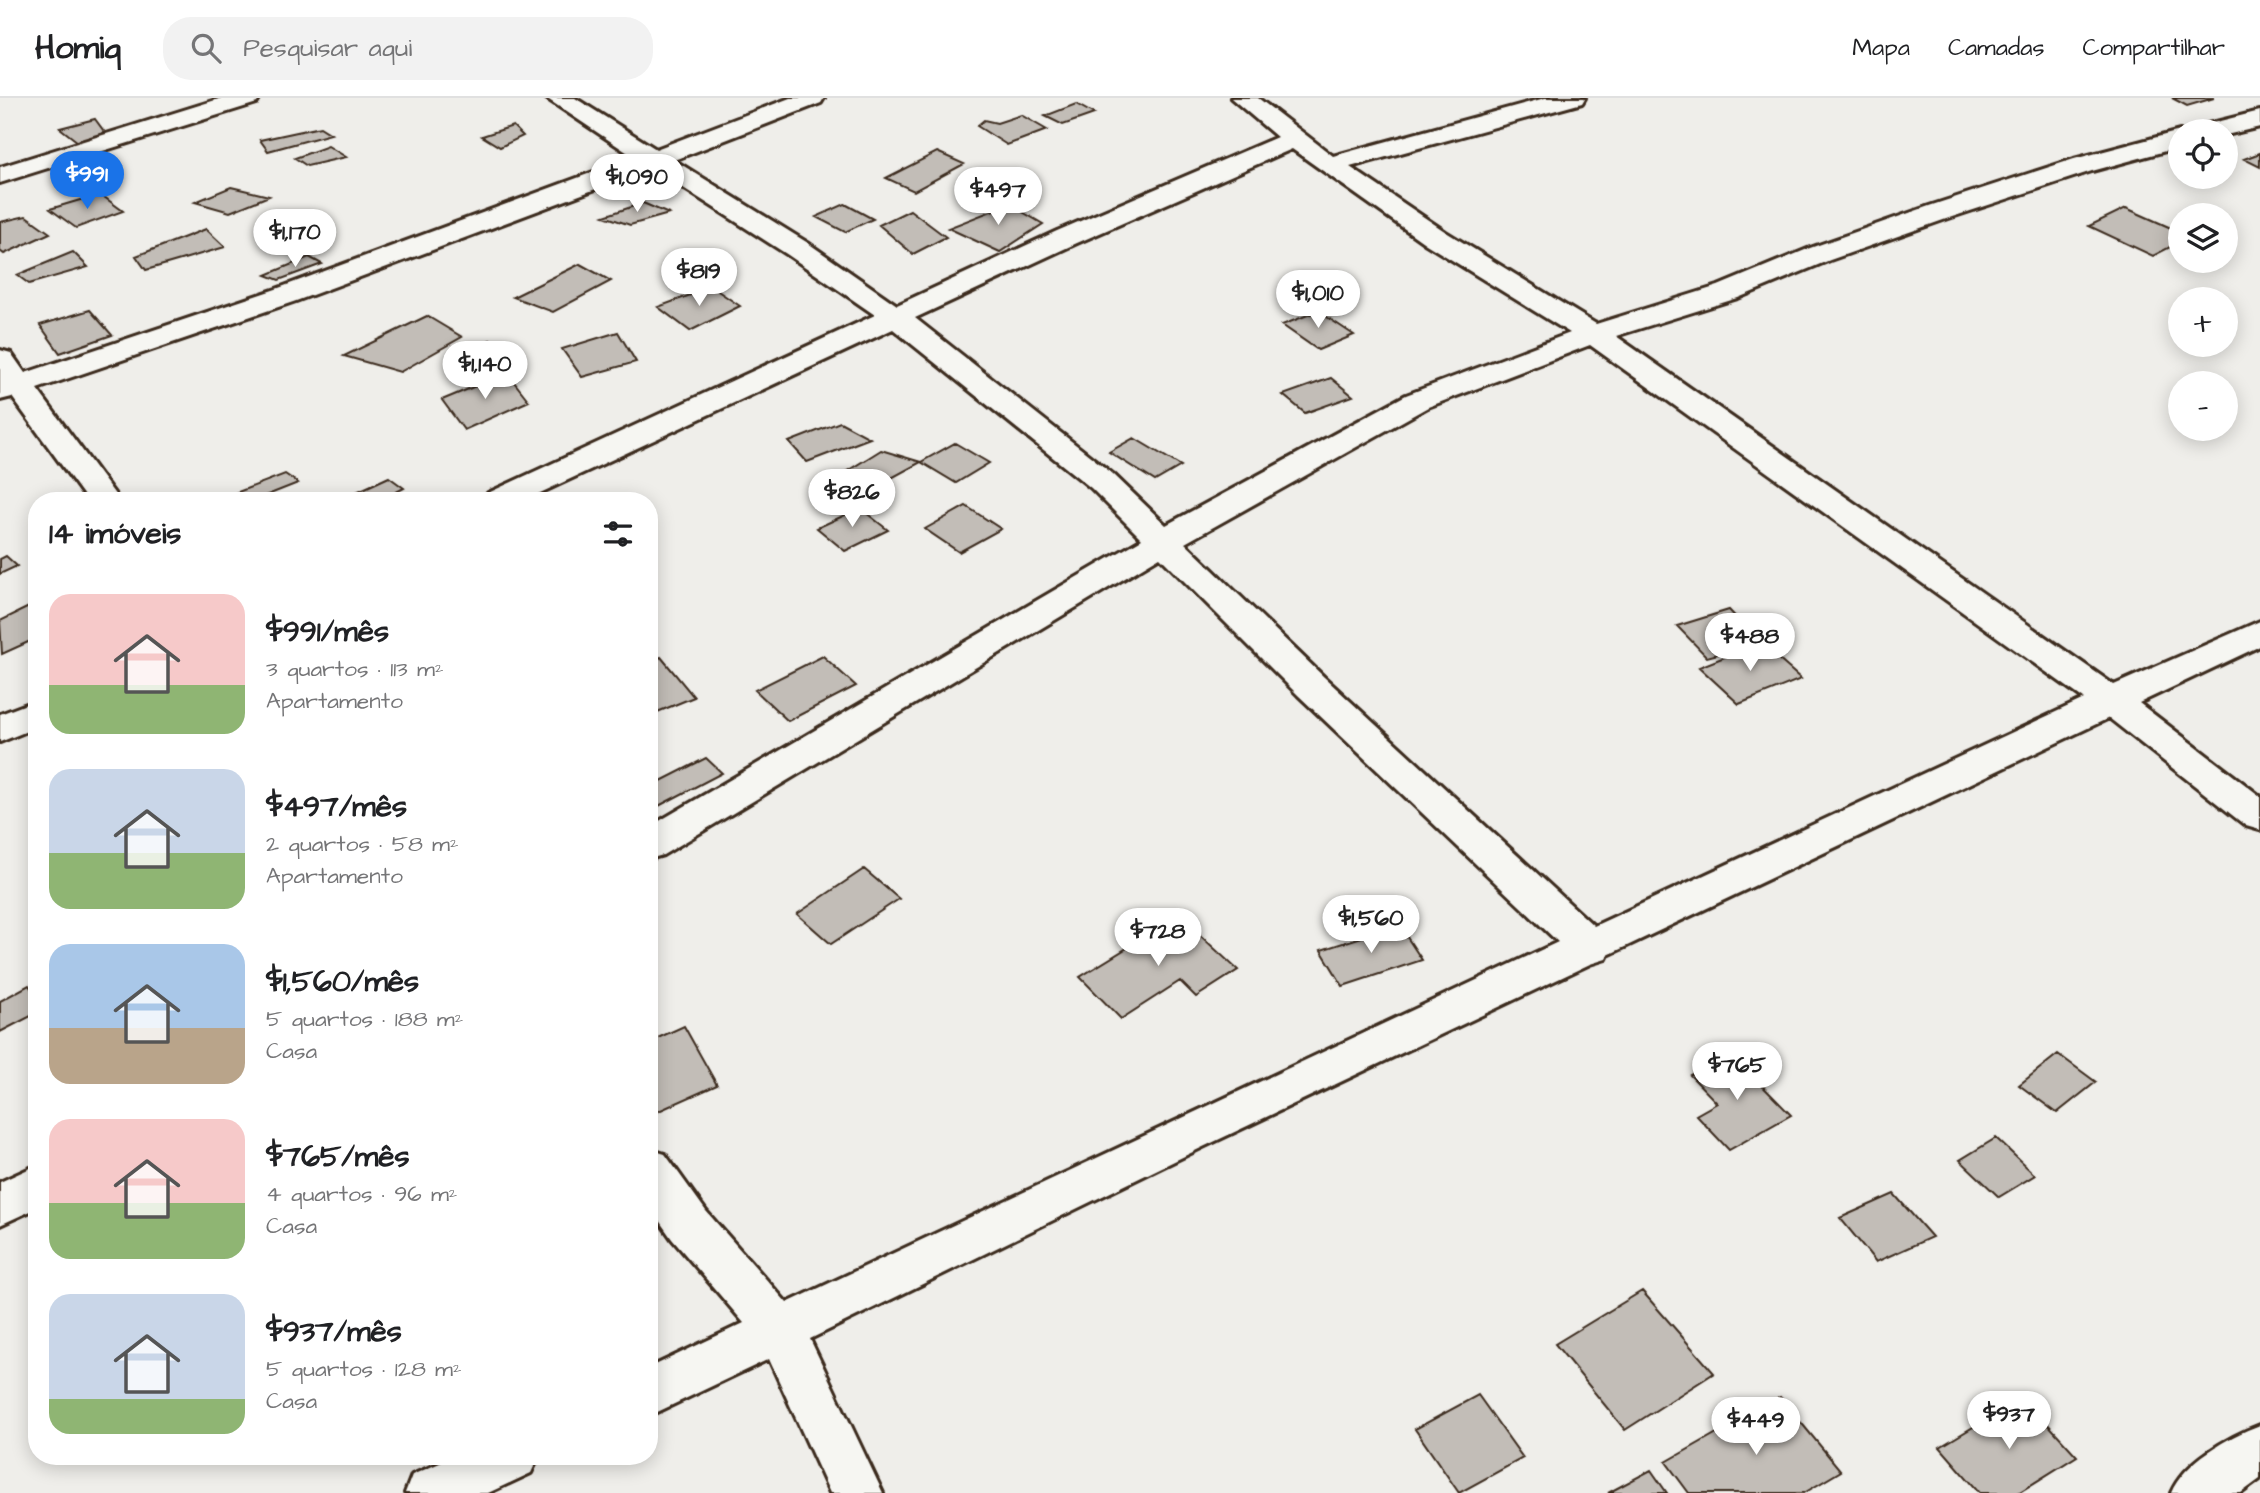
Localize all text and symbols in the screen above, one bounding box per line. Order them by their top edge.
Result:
search box [163,17,653,80]
text: Homiq [35,25,121,71]
icon: search [187,29,225,67]
text: Pesquisar aqui [243,30,412,66]
text: Mapa [1852,31,1910,65]
text: Camadas [1948,31,2045,65]
text: Compartilhar [2083,31,2225,65]
map controls [2168,119,2238,441]
button: locate [2168,119,2238,189]
pin: $991 [46,152,128,211]
pin: $1,090 [580,155,694,214]
text: $991 [66,158,108,190]
text: $1,090 [606,161,668,193]
pin: $497 [957,167,1039,227]
text: $497 [970,174,1026,206]
button: layers [2168,203,2238,273]
pin: $1,170 [238,209,352,269]
text: $1,170 [269,216,321,248]
pin: $819 [658,248,740,308]
text: $819 [677,255,721,287]
pin: $1,010 [1261,271,1375,330]
text: $1,010 [1292,277,1344,309]
button: + [2168,287,2238,357]
pin: $1,140 [428,342,542,401]
text: $1,140 [459,348,511,380]
button: − [2168,371,2238,441]
pin: $826 [811,470,893,529]
text: $826 [824,476,880,508]
text: 14 imóveis [49,513,181,555]
icon: filters [599,515,637,553]
text: $991/mês [266,611,389,653]
pin: $488 [1709,614,1791,673]
text: $488 [1721,620,1779,652]
icon: home [105,622,189,706]
text: 3 quartos · 113 m² [266,653,444,685]
text: Apartamento [266,685,403,717]
text: $497/mês [266,786,407,828]
icon: home [105,797,189,881]
text: 2 quartos · 58 m² [266,828,459,860]
text: Apartamento [266,860,403,892]
pin: $1,560 [1314,896,1428,955]
text: $1,560 [1338,902,1404,934]
pin: $728 [1117,908,1199,968]
text: $728 [1130,915,1186,947]
text: $1,560/mês [266,961,419,1003]
icon: home [105,972,189,1056]
text: 5 quartos · 188 m² [266,1003,463,1035]
text: Casa [266,1035,317,1067]
pin: $765 [1696,1042,1778,1102]
text: $765 [1708,1049,1766,1081]
text: $765/mês [266,1136,410,1178]
icon: home [105,1147,189,1231]
text: 4 quartos · 96 m² [266,1178,457,1210]
text: Casa [266,1210,317,1242]
text: $937/mês [266,1311,402,1353]
icon: home [105,1322,189,1406]
text: 5 quartos · 128 m² [266,1353,462,1385]
text: Casa [266,1385,317,1417]
pin: $937 [1968,1392,2050,1451]
pin: $449 [1715,1398,1797,1457]
text: $937 [1983,1398,2035,1430]
text: $449 [1727,1404,1785,1436]

